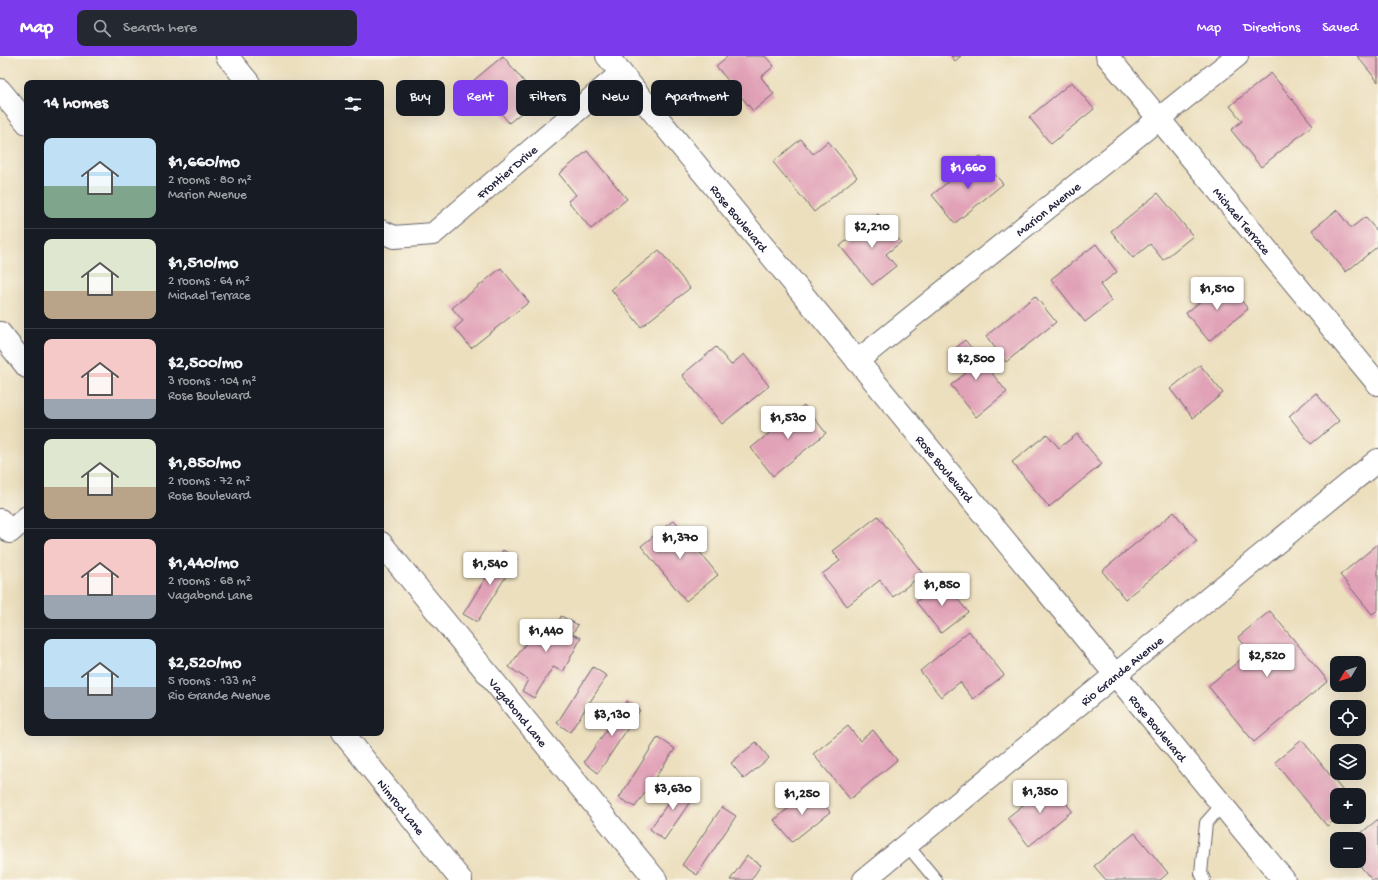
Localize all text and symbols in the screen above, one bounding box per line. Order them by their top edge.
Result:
search box [77,10,357,46]
text: Map [20,17,53,40]
icon: search [91,17,113,39]
text: Search here [123,19,197,37]
text: Map [1197,20,1221,37]
text: Directions [1243,20,1300,37]
text: Saved [1322,20,1358,37]
chip: Buy [396,80,445,116]
chip: Rent [453,80,508,116]
chip: Filters [516,80,580,116]
chip: New [588,80,643,116]
chip: Apartment [651,80,742,116]
icon: filters [342,93,364,115]
text: 14 homes [44,94,108,114]
street label: Frontier Drive [474,143,542,204]
text: $1,660/mo [168,153,240,173]
icon: home [76,154,124,202]
pin: $1,660 [935,156,1001,190]
text: $1,660 [950,161,986,176]
text: 2 rooms · 80 m² [168,173,252,188]
street label: Marion Avenue [1013,180,1085,241]
street label: Rose Boulevard [706,182,771,257]
street label: Michael Terrace [1209,185,1273,259]
text: Marion Avenue [168,188,247,203]
pin: $2,210 [839,215,905,249]
text: $2,210 [854,220,890,235]
text: $1,510/mo [168,254,238,274]
icon: home [76,255,124,303]
text: 2 rooms · 64 m² [168,274,250,289]
pin: $1,510 [1184,277,1250,311]
text: $1,510 [1200,282,1234,297]
text: Michael Terrace [168,289,250,304]
pin: $2,500 [943,347,1009,381]
text: $2,500 [957,352,995,367]
text: $2,500/mo [168,354,243,374]
icon: home [76,355,124,403]
text: 3 rooms · 104 m² [168,374,256,389]
text: Rose Boulevard [168,389,250,404]
pin: $1,530 [755,406,821,440]
text: $1,530 [770,411,806,426]
street label: Rose Boulevard [911,433,976,507]
text: $1,850/mo [168,454,241,474]
icon: home [76,455,124,503]
text: 2 rooms · 72 m² [168,474,250,489]
text: Rose Boulevard [168,489,250,504]
pin: $1,370 [647,526,713,560]
text: $1,370 [662,531,698,546]
pin: $1,540 [457,552,523,586]
text: $1,440/mo [168,554,239,574]
icon: home [76,555,124,603]
text: $1,540 [472,557,508,572]
pin: $1,850 [909,573,975,607]
text: 2 rooms · 68 m² [168,574,251,589]
text: $1,850 [924,578,960,593]
text: Vagabond Lane [168,589,252,604]
pin: $1,440 [513,619,579,653]
text: $1,440 [529,624,563,639]
street label: Rio Grande Avenue [1078,634,1167,710]
pin: $2,520 [1234,644,1300,678]
text: $2,520 [1249,649,1285,664]
text: $2,520/mo [168,654,241,674]
icon: home [76,655,124,703]
north arrow [1330,656,1366,692]
map controls [1330,656,1366,868]
text: 5 rooms · 133 m² [168,674,256,689]
street label: Vagabond Lane [484,675,550,751]
text: Rio Grande Avenue [168,689,270,704]
street label: Rose Boulevard [1125,692,1190,767]
button: locate [1330,700,1366,736]
pin: $3,130 [579,703,645,737]
text: $3,130 [594,708,630,723]
button: layers [1330,744,1366,780]
street label: Nimrod Lane [373,777,427,839]
pin: $3,630 [640,777,706,811]
pin: $1,350 [1007,780,1073,814]
text: $3,630 [654,782,692,797]
pin: $1,250 [769,782,835,816]
text: $1,350 [1022,785,1058,800]
text: $1,250 [784,787,820,802]
button: + [1330,788,1366,824]
button: − [1330,832,1366,868]

